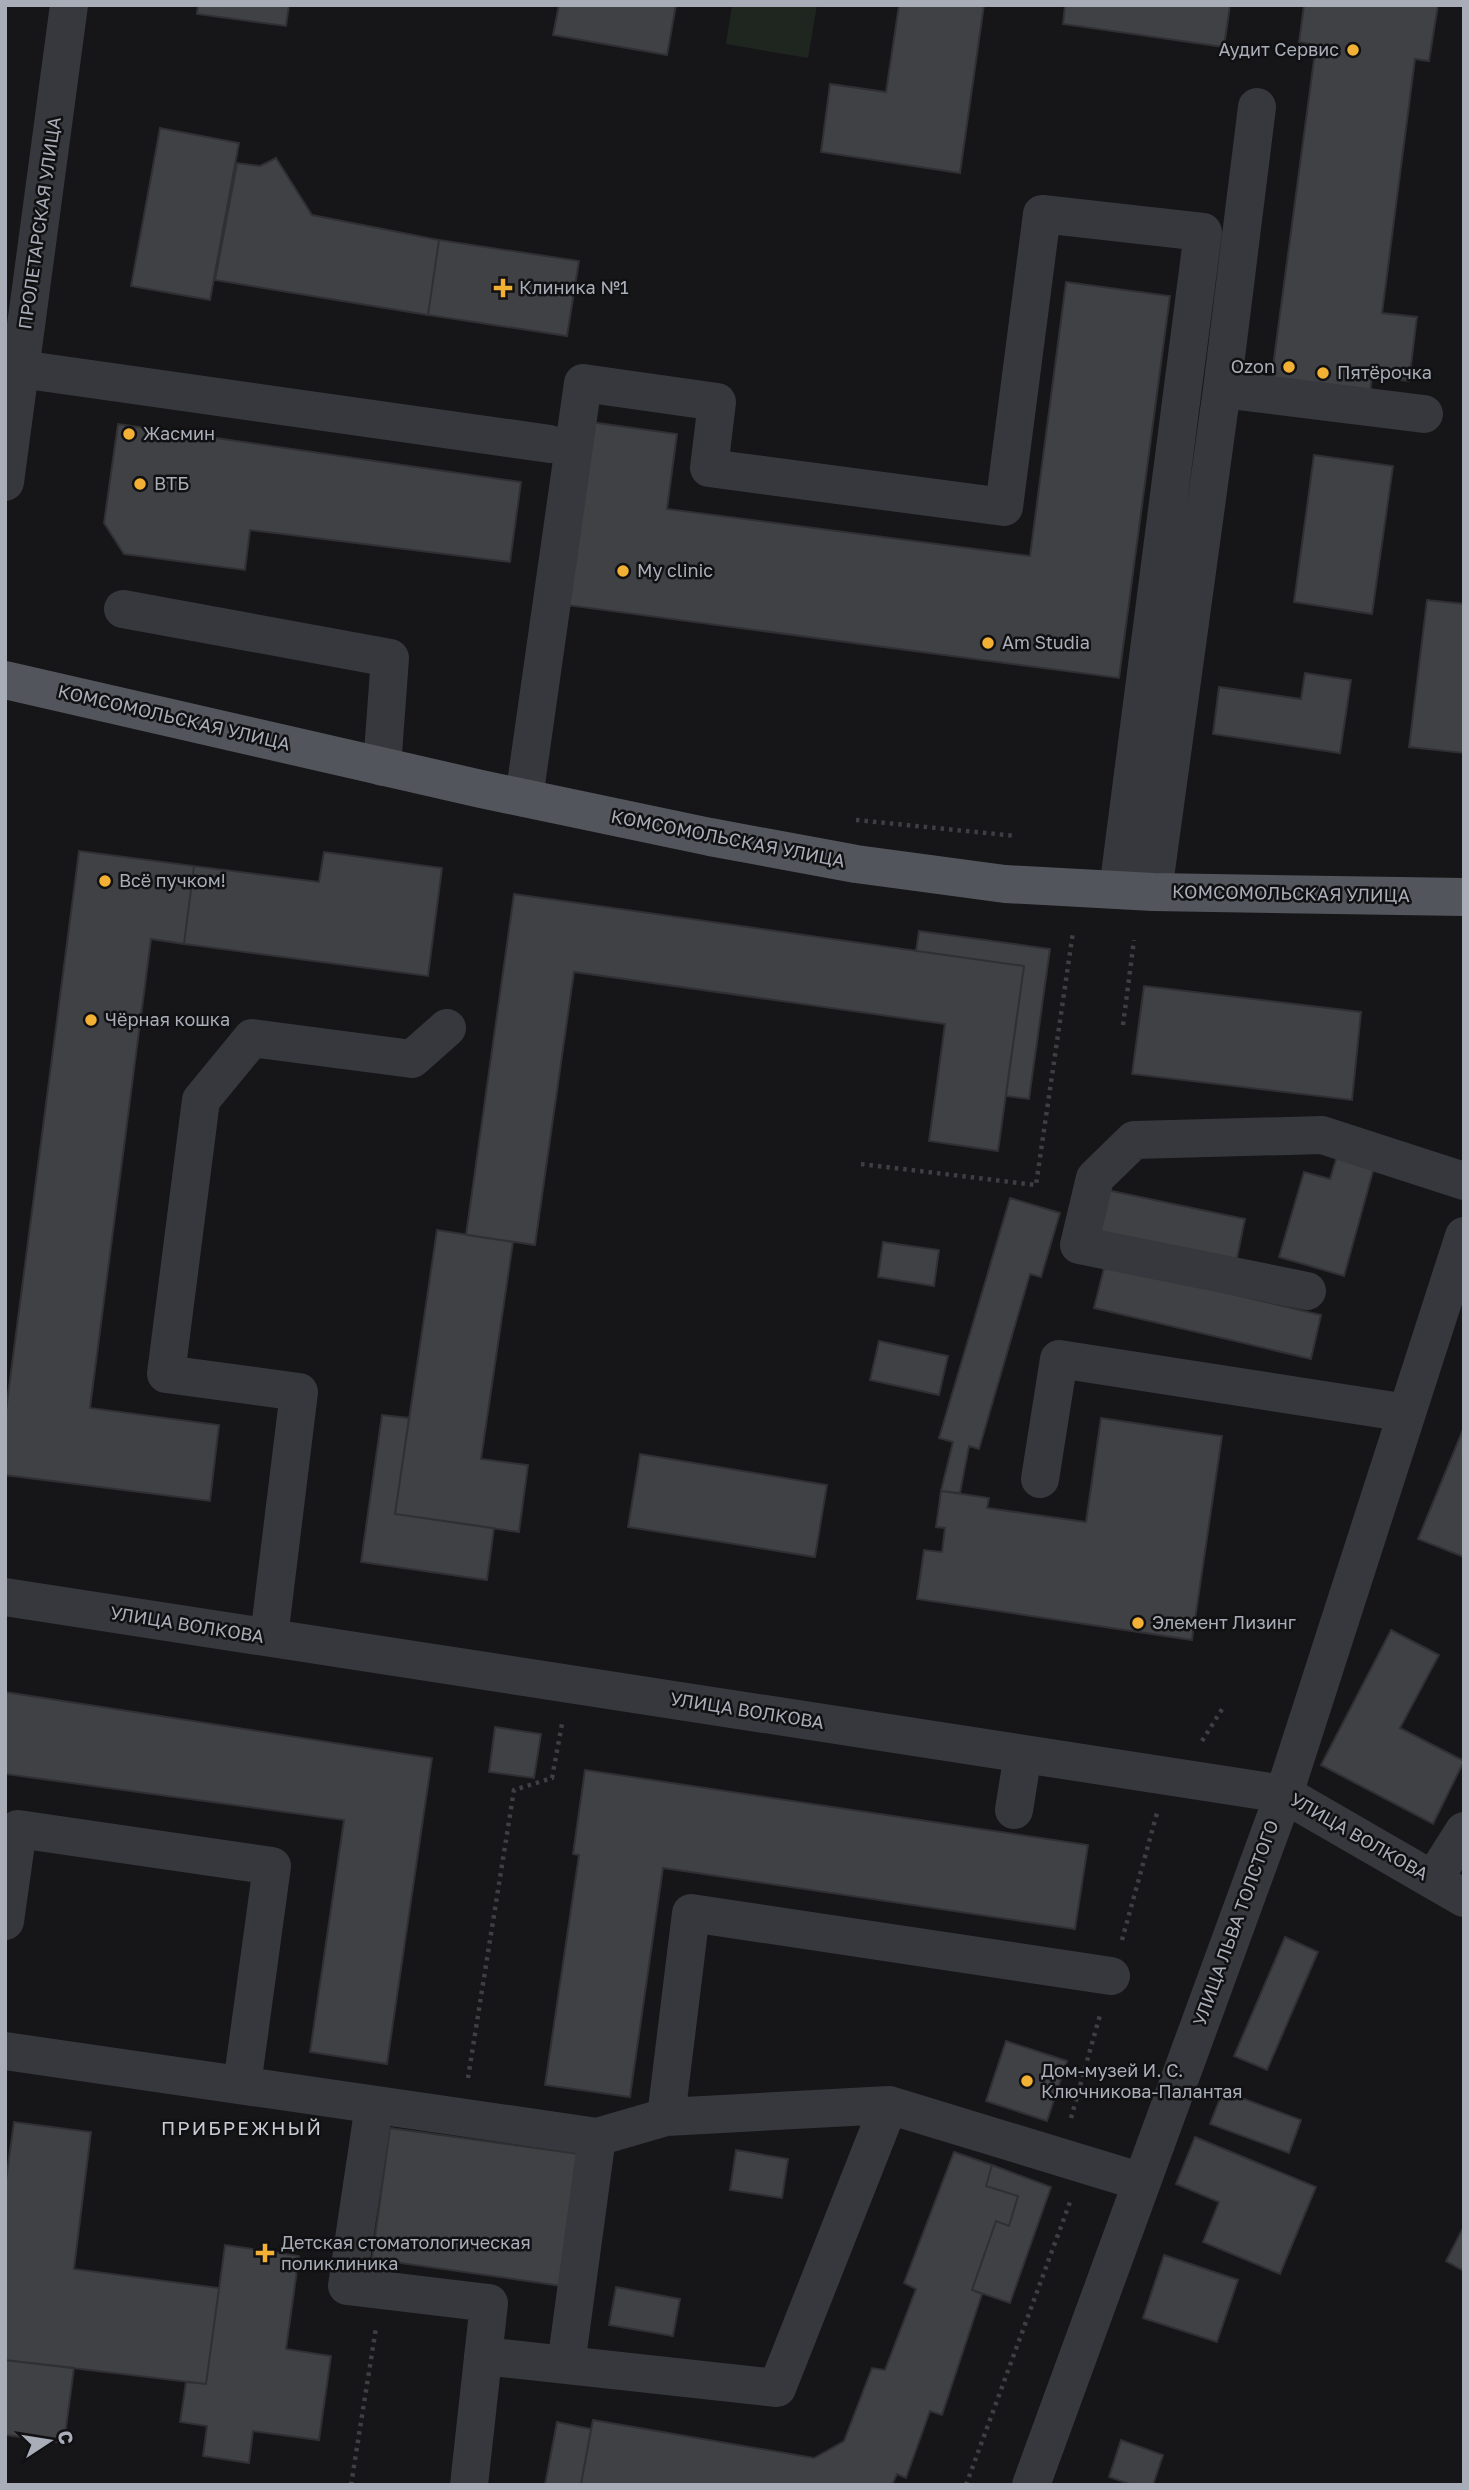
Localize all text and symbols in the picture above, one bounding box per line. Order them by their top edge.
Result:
place label: Аудит Сервис [1219,38,1339,60]
marker: Аудит Сервис [1345,42,1361,58]
street label: ПРОЛЕТАРСКАЯ УЛИЦА [13,115,65,330]
place label: Клиника №1 [519,276,629,298]
marker: Клиника №1 [493,278,513,298]
place label: Ozon [1231,355,1275,377]
marker: Ozon [1281,359,1297,375]
place label: Пятёрочка [1337,361,1432,383]
marker: Пятёрочка [1315,365,1331,381]
place label: Жасмин [143,422,215,444]
marker: Жасмин [121,426,137,442]
place label: ВТБ [154,472,189,494]
marker: ВТБ [132,476,148,492]
place label: My clinic [637,559,713,581]
marker: My clinic [615,563,631,579]
place label: Am Studia [1002,631,1090,653]
marker: Am Studia [980,635,996,651]
street label: КОМСОМОЛЬСКАЯ УЛИЦА [56,680,293,755]
street label: КОМСОМОЛЬСКАЯ УЛИЦА [609,805,847,872]
place label: Всё пучком! [119,869,226,891]
marker: Всё пучком! [97,873,113,889]
street label: КОМСОМОЛЬСКАЯ УЛИЦА [1172,880,1410,906]
place label: Чёрная кошка [105,1008,230,1030]
marker: Чёрная кошка [83,1012,99,1028]
street label: УЛИЦА ВОЛКОВА [108,1601,266,1647]
place label: Элемент Лизинг [1152,1611,1296,1633]
marker: Элемент Лизинг [1130,1615,1146,1631]
street label: УЛИЦА ВОЛКОВА [668,1687,826,1733]
street label: УЛИЦА ВОЛКОВА [1287,1788,1432,1885]
street label: УЛИЦА ЛЬВА ТОЛСТОГО [1188,1817,1283,2029]
place label: Дом-музей И. С. Ключникова-Палантая [1041,2059,1243,2102]
marker: Дом-музей И. С. Ключникова-Палантая [1019,2073,1035,2089]
district label: ПРИБРЕЖНЫЙ [161,2116,323,2139]
place label: Детская стоматологическая поликлиника [281,2231,531,2274]
marker: Детская стоматологическая поликлиника [255,2243,275,2263]
north arrow [14,2406,84,2476]
text: С [53,2428,79,2446]

